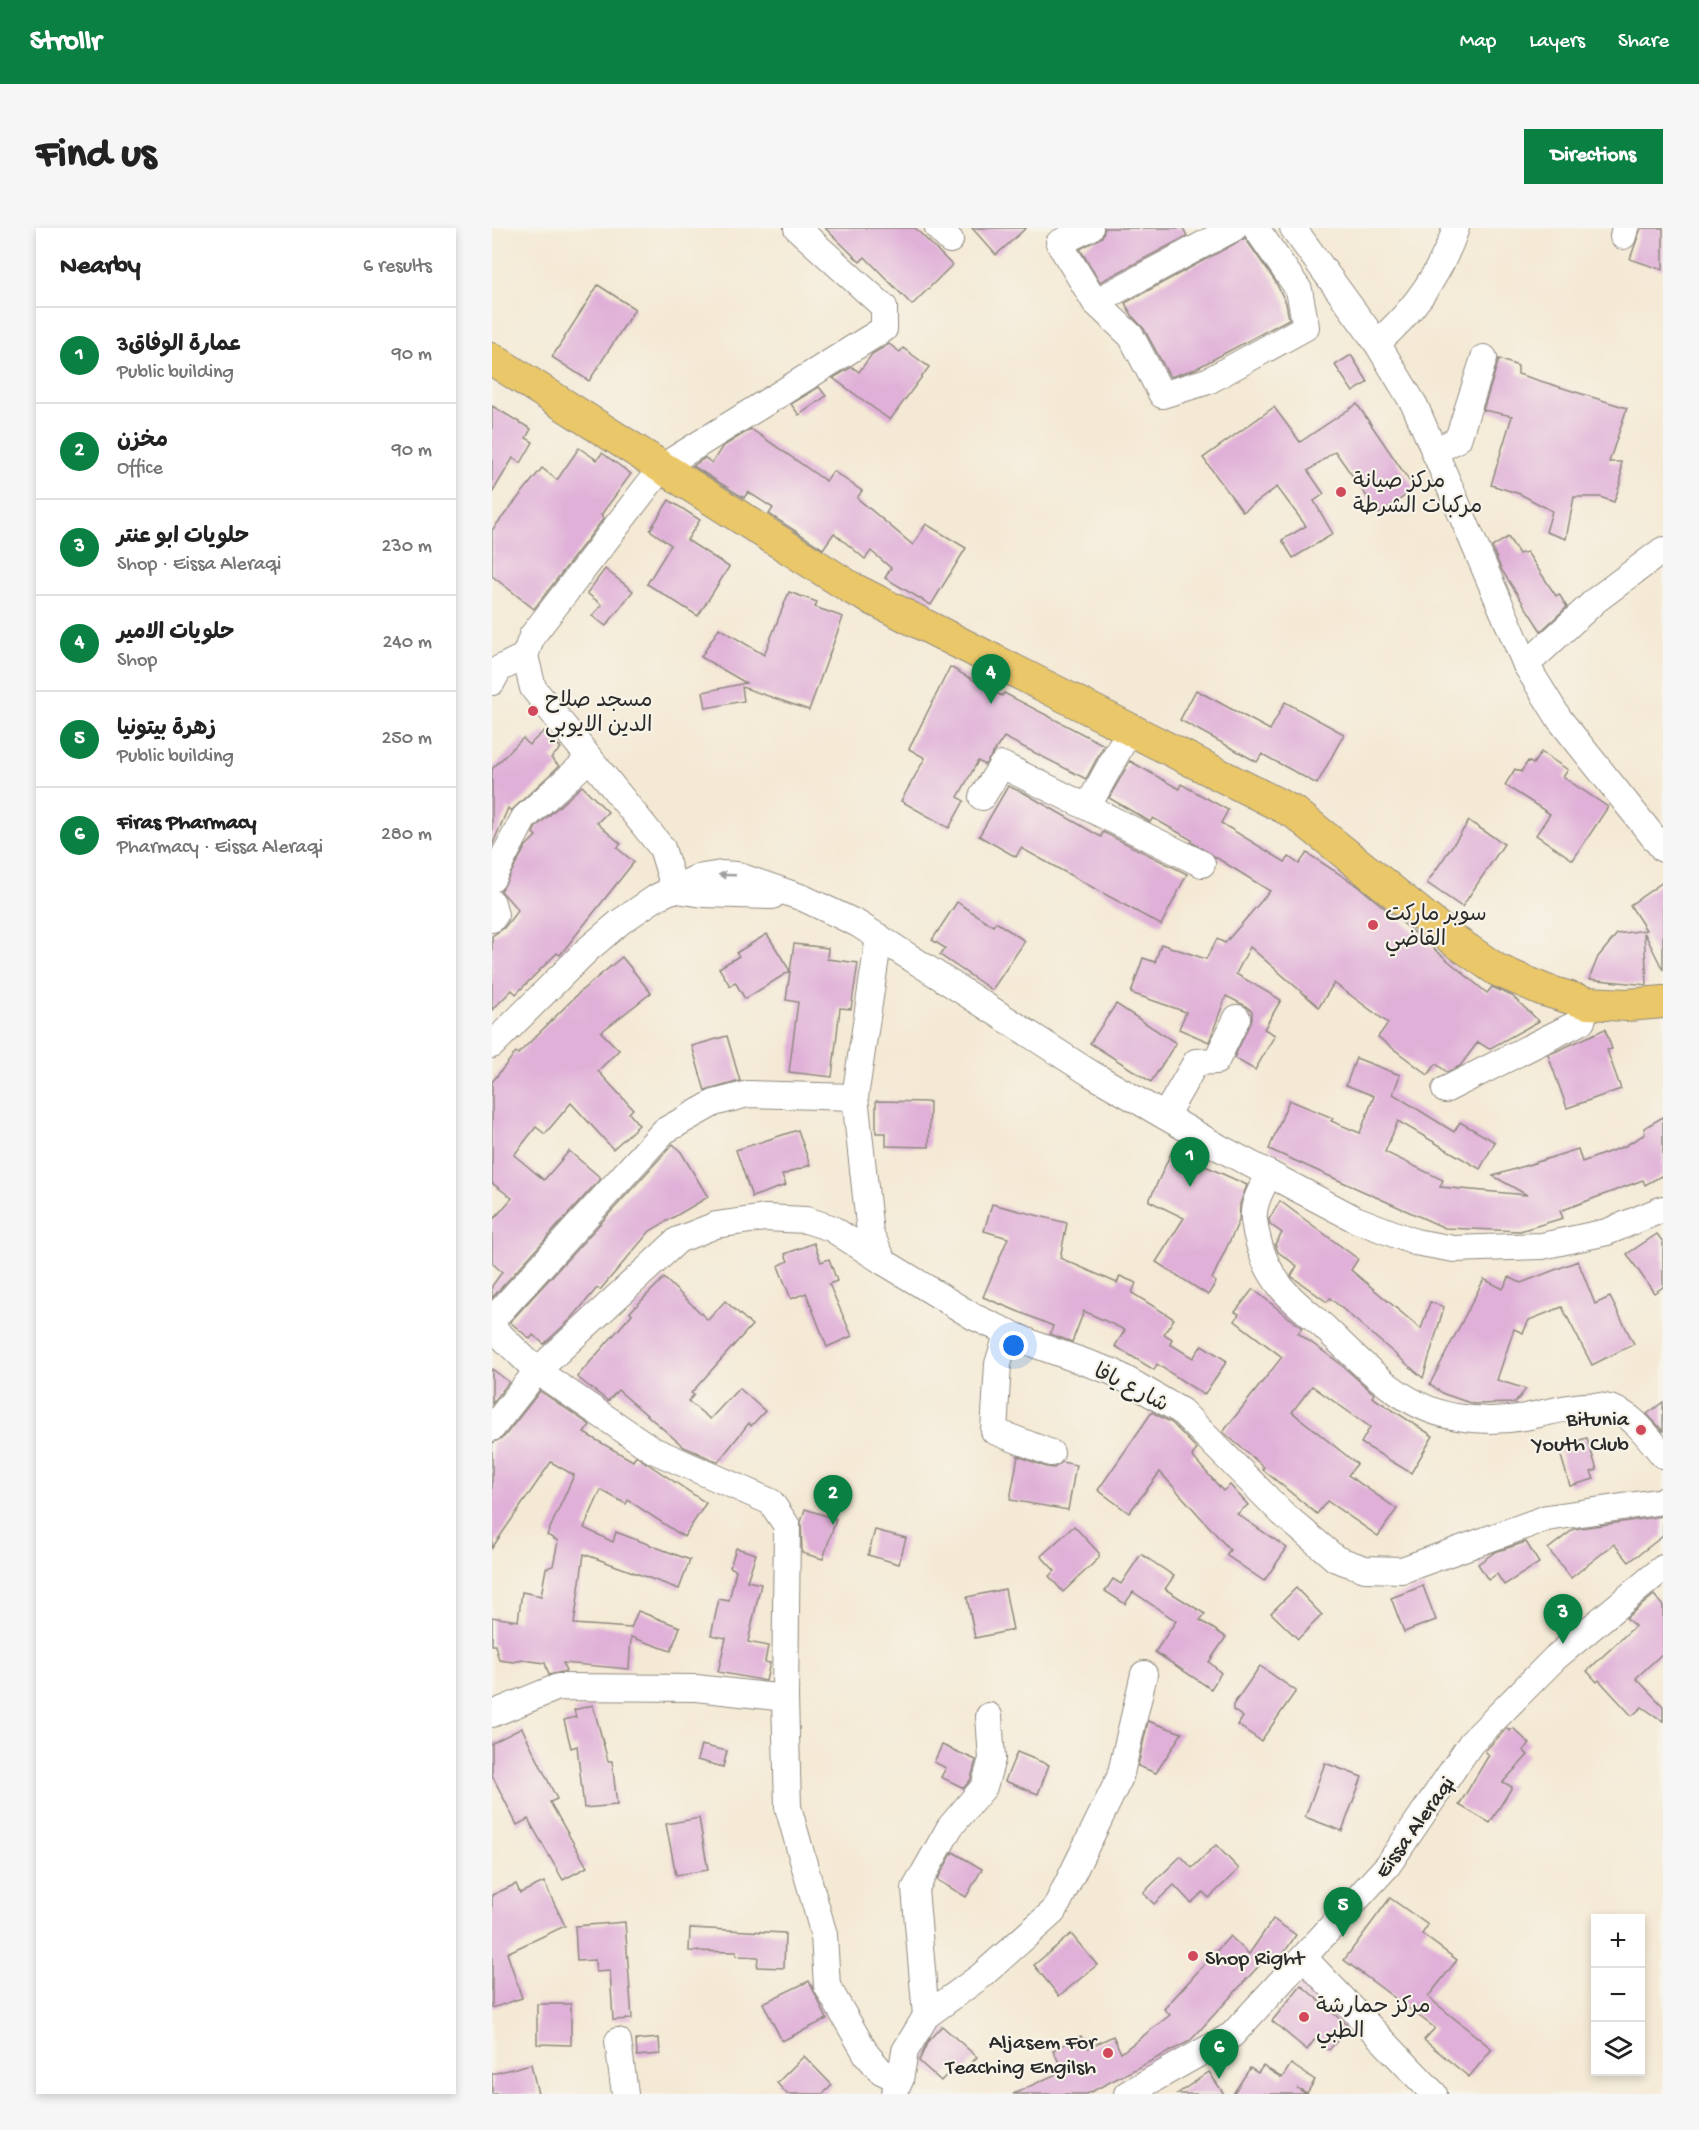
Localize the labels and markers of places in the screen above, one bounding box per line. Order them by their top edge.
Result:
place label: مركز صيانة مركبات الشرطة [1353,470,1482,521]
marker: مركز صيانة مركبات الشرطة [1334,485,1348,499]
pin: 4 [972,654,1010,704]
place label: مسجد صلاح الدين الايوبي [545,689,653,743]
marker: مسجد صلاح الدين الايوبي [526,704,540,718]
place label: سوبر ماركت القاضي [1385,903,1487,957]
marker: سوبر ماركت القاضي [1366,918,1380,932]
pin: 1 [1170,1138,1210,1187]
place label: Bitunia Youth Club [1530,1408,1630,1459]
marker: Bitunia Youth Club [1634,1423,1648,1437]
pin: 2 [814,1476,852,1525]
pin: 3 [1544,1594,1582,1644]
pin: 5 [1324,1888,1362,1937]
place label: Shop Right [1205,1947,1306,1973]
marker: Shop Right [1186,1949,1200,1963]
place label: مركز حمارشة الطبي [1316,1995,1431,2049]
marker: مركز حمارشة الطبي [1297,2010,1311,2024]
pin: 6 [1200,2030,1238,2079]
place label: Aljasem For Teaching Engilsh [944,2031,1098,2082]
marker: Aljasem For Teaching Engilsh [1101,2046,1115,2060]

